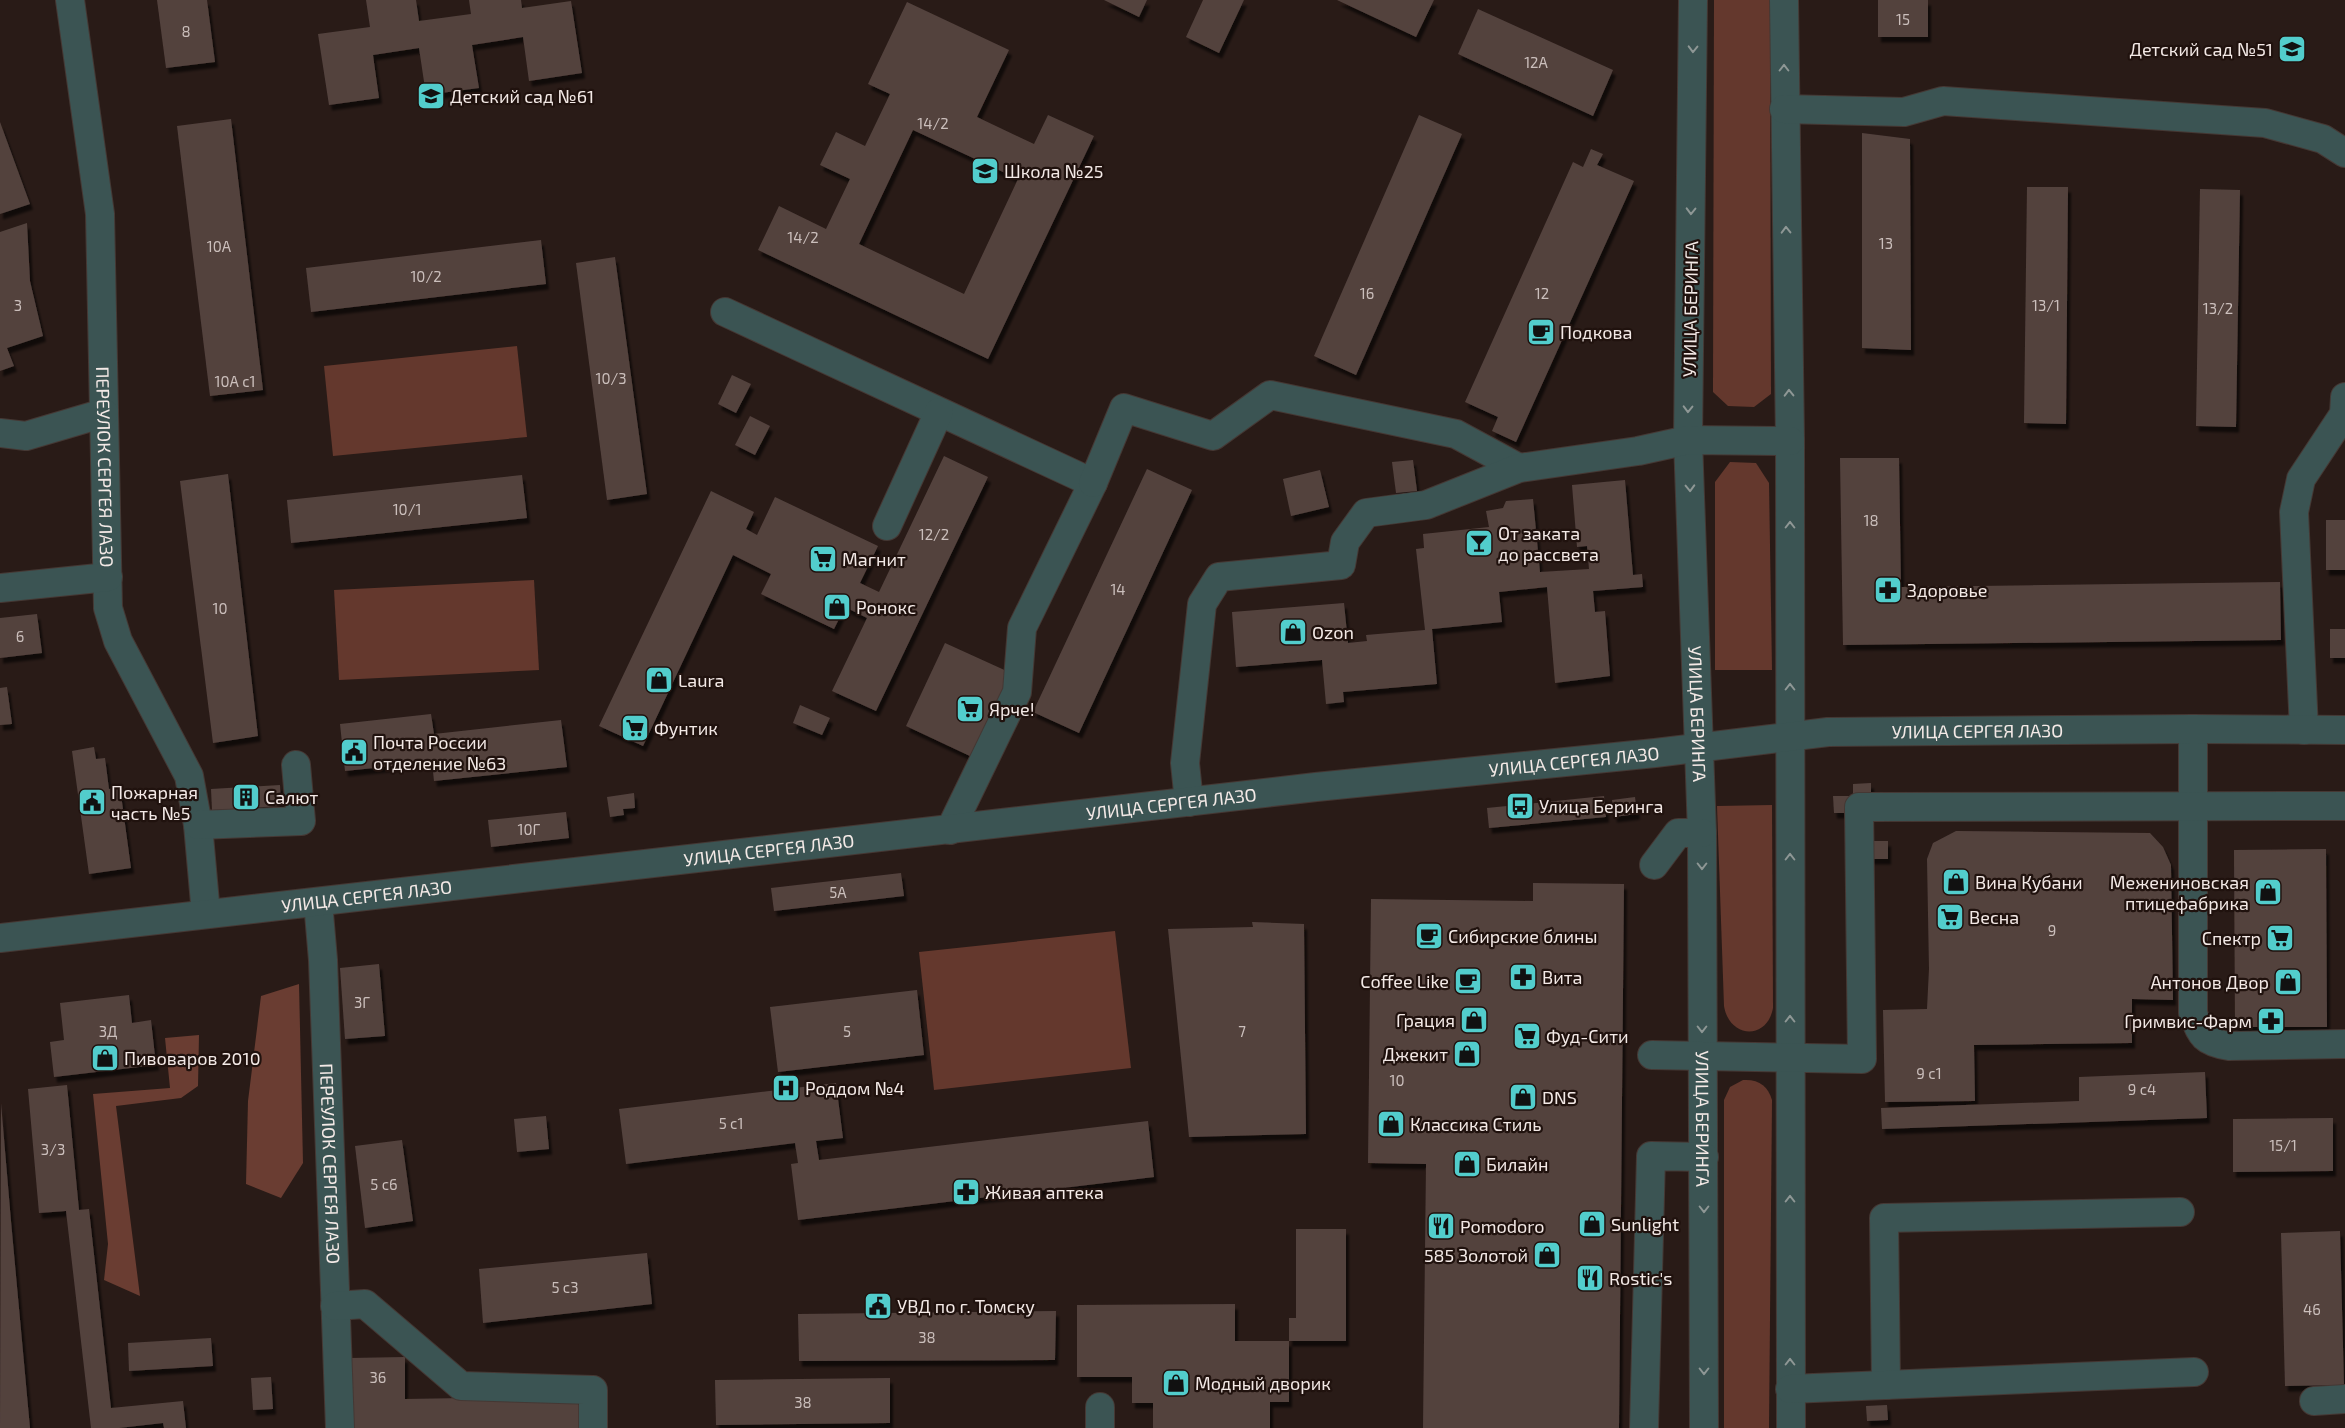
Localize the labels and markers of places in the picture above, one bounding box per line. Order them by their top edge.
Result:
school or university icon: Детский сад №51 [2277,34,2307,64]
place label: Детский сад №51 [2129,38,2273,60]
school or university icon: Детский сад №61 [416,81,446,111]
place label: Детский сад №61 [450,85,594,107]
school or university icon: Школа №25 [970,156,1000,186]
place label: Школа №25 [1004,160,1104,182]
cafe icon: Подкова [1526,317,1556,347]
place label: Подкова [1560,321,1632,343]
place label: От заката до рассвета [1498,522,1599,565]
bar icon: От заката до рассвета [1464,528,1494,558]
supermarket icon: Магнит [808,544,838,574]
place label: Магнит [842,548,906,570]
pharmacy icon: Здоровье [1873,575,1903,605]
place label: Здоровье [1907,579,1987,601]
shop icon: Ронокс [822,592,852,622]
place label: Ронокс [856,596,916,618]
shop icon: Ozon [1278,617,1308,647]
place label: Ozon [1312,621,1354,643]
shop icon: Laura [644,665,674,695]
place label: Laura [678,669,725,691]
supermarket icon: Ярче! [955,694,985,724]
place label: Ярче! [989,698,1035,720]
supermarket icon: Фунтик [620,713,650,743]
place label: Фунтик [654,717,718,739]
place label: Почта России отделение №63 [373,731,506,774]
public building icon: Почта России отделение №63 [339,737,369,767]
place label: Пожарная часть №5 [111,781,198,824]
building icon: Салют [231,782,261,812]
place label: Салют [265,786,319,808]
public building icon: Пожарная часть №5 [77,787,107,817]
bus stop icon: Улица Беринга [1505,791,1535,821]
place label: Улица Беринга [1539,795,1663,817]
shop icon: Вина Кубани [1941,867,1971,897]
place label: Вина Кубани [1975,871,2083,893]
place label: Межениновская птицефабрика [2110,871,2249,914]
shop icon: Межениновская птицефабрика [2253,877,2283,907]
supermarket icon: Весна [1935,902,1965,932]
place label: Весна [1969,906,2019,928]
cafe icon: Сибирские блины [1414,921,1444,951]
supermarket icon: Спектр [2265,923,2295,953]
place label: Сибирские блины [1448,925,1598,947]
place label: Спектр [2202,927,2261,949]
pharmacy icon: Вита [1508,962,1538,992]
cafe icon: Coffee Like [1453,966,1483,996]
place label: Вита [1542,966,1582,988]
shop icon: Антонов Двор [2273,967,2303,997]
place label: Coffee Like [1360,970,1449,992]
place label: Антонов Двор [2150,971,2269,993]
shop icon: Грация [1459,1005,1489,1035]
pharmacy icon: Гримвис-Фарм [2256,1006,2286,1036]
place label: Грация [1396,1009,1455,1031]
place label: Гримвис-Фарм [2124,1010,2252,1032]
supermarket icon: Фуд-Сити [1512,1021,1542,1051]
place label: Фуд-Сити [1546,1025,1629,1047]
shop icon: Джекит [1452,1039,1482,1069]
shop icon: Пивоваров 2010 [90,1043,120,1073]
place label: Джекит [1383,1043,1448,1065]
place label: Пивоваров 2010 [124,1047,261,1069]
hospital icon: Роддом №4 [771,1073,801,1103]
place label: Роддом №4 [805,1077,905,1099]
shop icon: DNS [1508,1082,1538,1112]
place label: DNS [1542,1086,1577,1108]
shop icon: Классика Стиль [1376,1109,1406,1139]
place label: Классика Стиль [1410,1113,1542,1135]
shop icon: Билайн [1452,1149,1482,1179]
place label: Билайн [1486,1153,1548,1175]
pharmacy icon: Живая аптека [951,1177,981,1207]
place label: Живая аптека [985,1181,1104,1203]
shop icon: Sunlight [1577,1209,1607,1239]
restaurant icon: Pomodoro [1426,1211,1456,1241]
place label: Sunlight [1611,1213,1679,1235]
place label: Pomodoro [1460,1215,1544,1237]
shop icon: 585 Золотой [1532,1240,1562,1270]
place label: 585 Золотой [1424,1244,1528,1266]
restaurant icon: Rostic's [1575,1263,1605,1293]
place label: Rostic's [1609,1267,1672,1289]
public building icon: УВД по г. Томску [863,1291,893,1321]
place label: УВД по г. Томску [897,1295,1035,1317]
shop icon: Модный дворик [1161,1368,1191,1398]
place label: Модный дворик [1195,1372,1331,1394]

